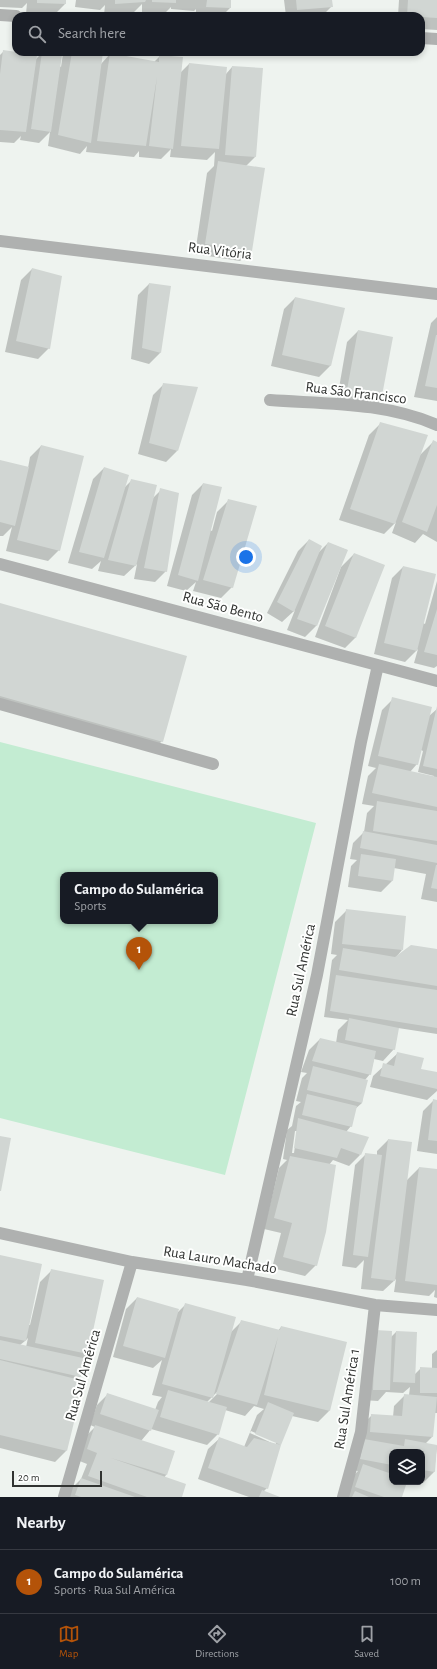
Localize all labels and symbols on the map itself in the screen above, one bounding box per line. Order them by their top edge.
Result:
street label: Rua Vitória [187,240,253,262]
street label: Rua São Francisco [305,379,407,407]
your location [236,547,256,567]
street label: Rua São Bento [181,589,265,625]
street label: Rua Sul América [284,922,318,1018]
pin: 1 [126,937,152,970]
street label: Rua Lauro Machado [162,1244,278,1276]
street label: Rua Sul América [63,1327,103,1422]
street label: Rua Sul América 1 [332,1347,362,1451]
scale bar [12,1469,102,1488]

